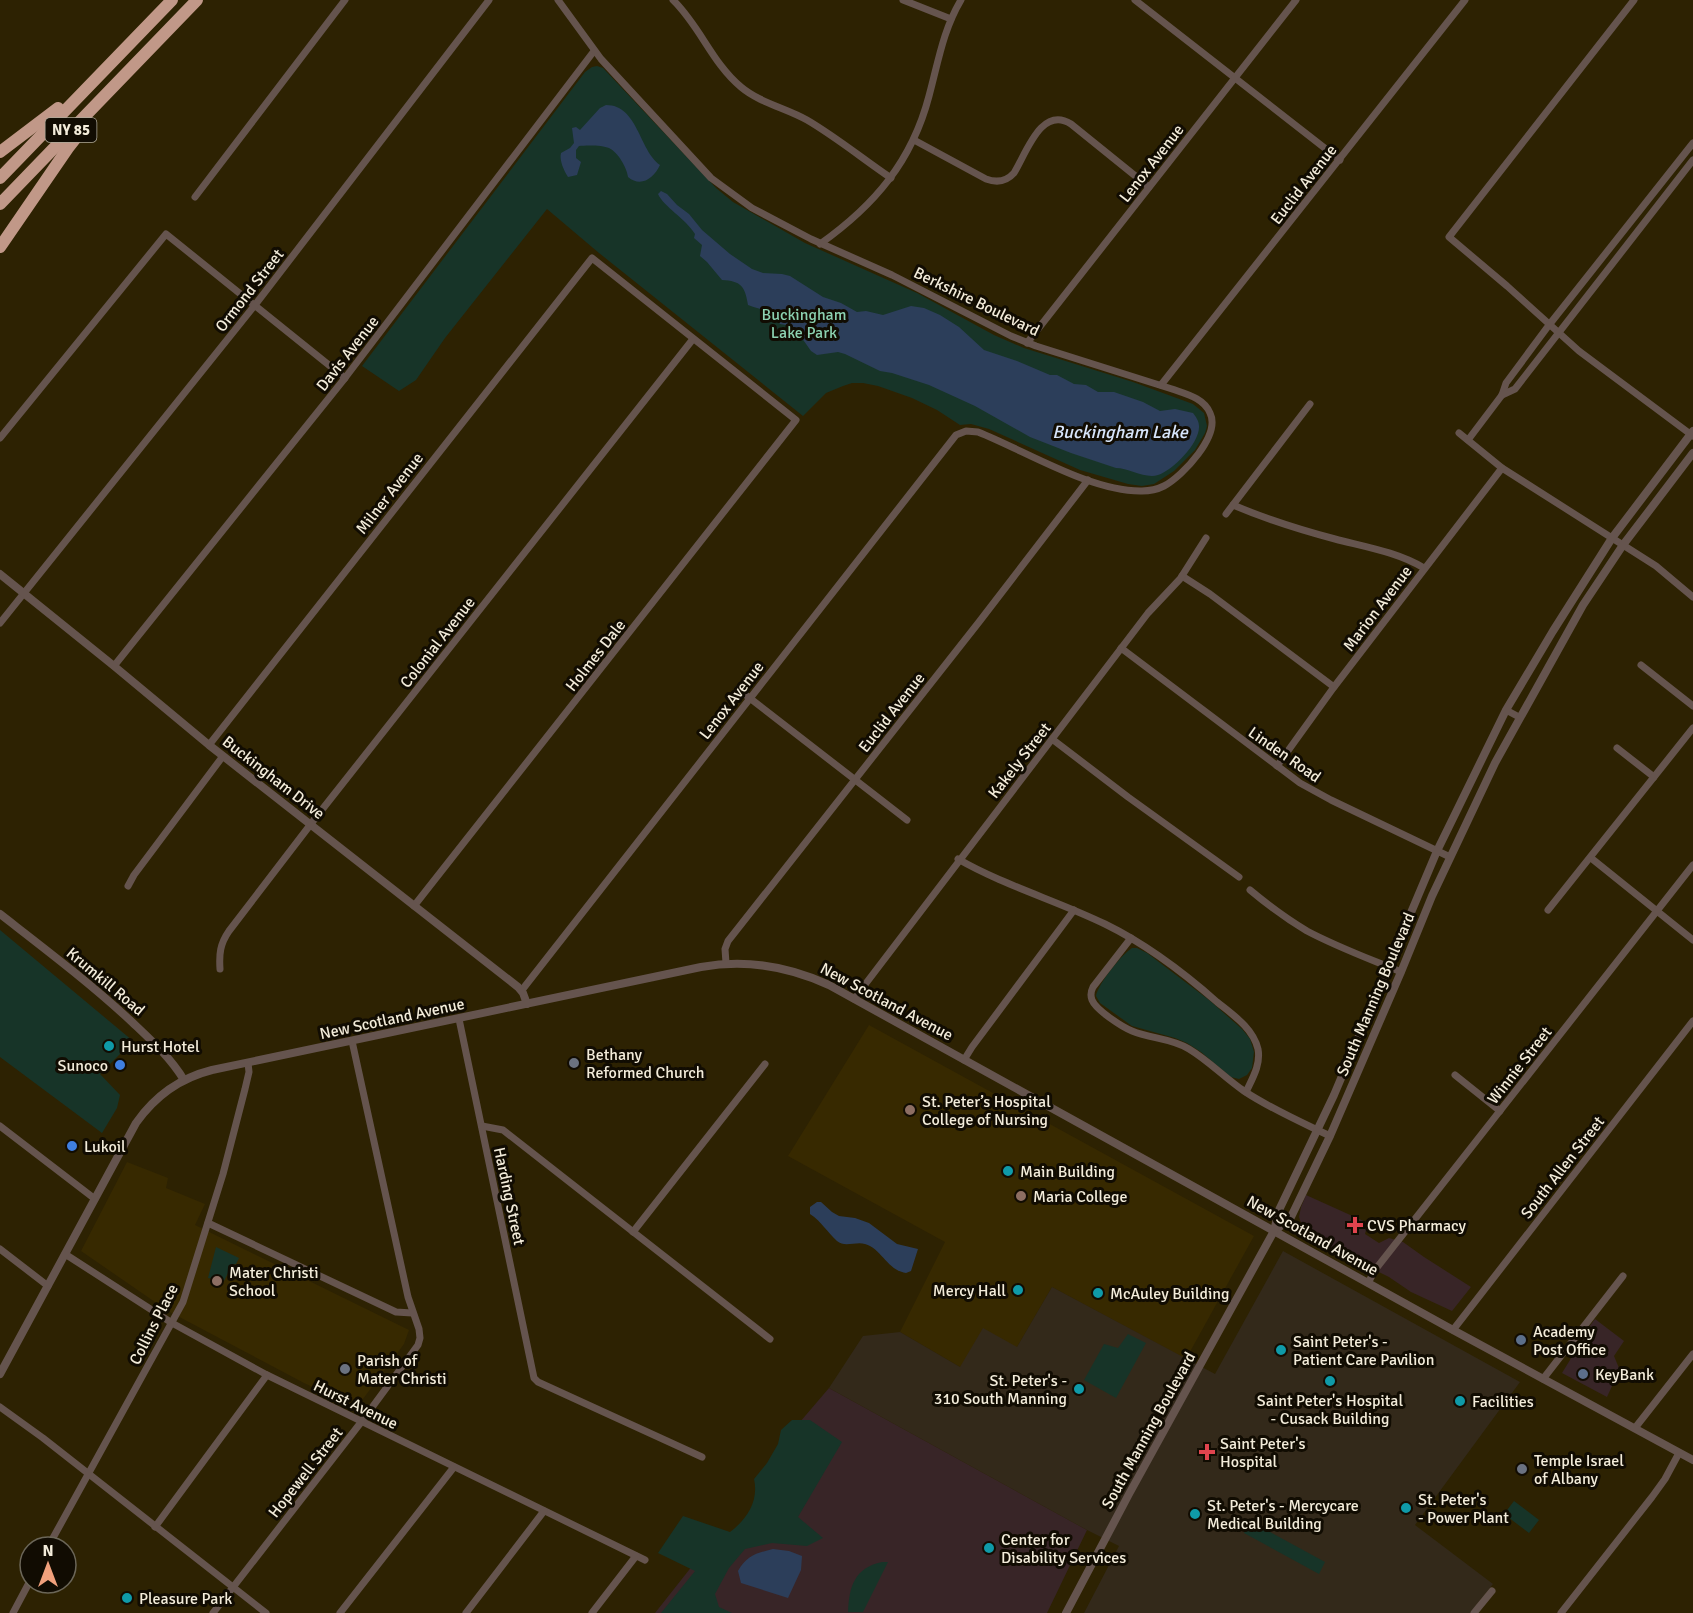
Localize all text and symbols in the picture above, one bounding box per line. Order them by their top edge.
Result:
road number: NY 85 [46,118,97,142]
street label: Lenox Avenue [1115,121,1188,207]
street label: Euclid Avenue [1266,141,1341,229]
street label: Ormond Street [211,245,289,336]
street label: Berkshire Boulevard [910,263,1043,341]
park label: Buckingham Lake Park [762,305,846,343]
street label: Davis Avenue [312,312,383,395]
water label: Buckingham Lake [1052,421,1189,443]
street label: Milner Avenue [352,449,428,538]
street label: Marion Avenue [1339,562,1417,655]
street label: Colonial Avenue [396,593,480,692]
street label: Holmes Dale [561,616,630,696]
street label: Lenox Avenue [695,658,768,744]
street label: Euclid Avenue [854,669,929,757]
street label: Kakely Street [984,718,1056,802]
street label: Linden Road [1244,723,1325,787]
street label: Buckingham Drive [218,732,329,824]
street label: South Manning Boulevard [1332,909,1420,1079]
street label: Krumkill Road [62,943,149,1020]
street label: New Scotland Avenue [817,958,956,1045]
street label: New Scotland Avenue [318,994,466,1044]
street label: Winnie Street [1483,1023,1557,1108]
place label: Hurst Hotel [121,1037,200,1057]
marker: Hurst Hotel [102,1039,116,1053]
place label: Bethany Reformed Church [586,1045,705,1083]
place label: Sunoco [58,1056,108,1076]
marker: Bethany Reformed Church [567,1056,581,1070]
marker: Sunoco [113,1058,127,1072]
place label: St. Peter’s Hospital College of Nursing [922,1092,1051,1130]
marker: St. Peter’s Hospital College of Nursing [903,1103,917,1117]
street label: South Allen Street [1517,1112,1609,1223]
place label: Lukoil [84,1137,126,1157]
marker: Lukoil [65,1139,79,1153]
street label: Harding Street [489,1145,529,1247]
place label: Main Building [1020,1162,1115,1182]
marker: Main Building [1001,1164,1015,1178]
place label: Maria College [1033,1187,1128,1207]
marker: Maria College [1014,1189,1028,1203]
street label: New Scotland Avenue [1243,1191,1382,1280]
place label: CVS Pharmacy [1367,1216,1467,1236]
marker: CVS Pharmacy [1348,1218,1362,1232]
place label: Mater Christi School [229,1263,319,1301]
marker: Mater Christi School [210,1274,224,1288]
street label: Collins Place [125,1281,183,1368]
place label: Mercy Hall [933,1281,1006,1301]
marker: Mercy Hall [1011,1283,1025,1297]
place label: McAuley Building [1110,1284,1229,1304]
marker: McAuley Building [1091,1286,1105,1300]
place label: Academy Post Office [1533,1322,1606,1360]
place label: Saint Peter's - Patient Care Pavilion [1293,1332,1434,1370]
marker: Academy Post Office [1514,1333,1528,1347]
marker: Saint Peter's - Patient Care Pavilion [1274,1343,1288,1357]
street label: South Manning Boulevard [1097,1349,1200,1512]
place label: Parish of Mater Christi [357,1351,447,1389]
marker: Parish of Mater Christi [338,1362,352,1376]
place label: KeyBank [1595,1365,1654,1385]
marker: KeyBank [1576,1367,1590,1381]
place label: St. Peter's - 310 South Manning [934,1371,1067,1409]
marker: Saint Peter's Hospital - Cusack Building [1323,1374,1337,1388]
street label: Hurst Avenue [310,1376,401,1434]
marker: St. Peter's - 310 South Manning [1072,1382,1086,1396]
place label: Saint Peter's Hospital - Cusack Building [1257,1391,1403,1429]
place label: Facilities [1472,1392,1534,1412]
marker: Facilities [1453,1394,1467,1408]
street label: Hopewell Street [264,1423,348,1522]
place label: Saint Peter's Hospital [1220,1434,1306,1472]
marker: Saint Peter's Hospital [1198,1443,1216,1461]
place label: Temple Israel of Albany [1534,1451,1624,1489]
marker: Temple Israel of Albany [1515,1462,1529,1476]
place label: St. Peter's - Power Plant [1418,1490,1509,1528]
place label: St. Peter's - Mercycare Medical Building [1207,1496,1359,1534]
marker: St. Peter's - Power Plant [1399,1501,1413,1515]
marker: St. Peter's - Mercycare Medical Building [1188,1507,1202,1521]
place label: Center for Disability Services [1001,1530,1126,1568]
north arrow [18,1535,78,1595]
text: N [42,1541,54,1561]
marker: Center for Disability Services [982,1541,996,1555]
place label: Pleasure Park [139,1589,232,1609]
marker: Pleasure Park [120,1591,134,1605]

